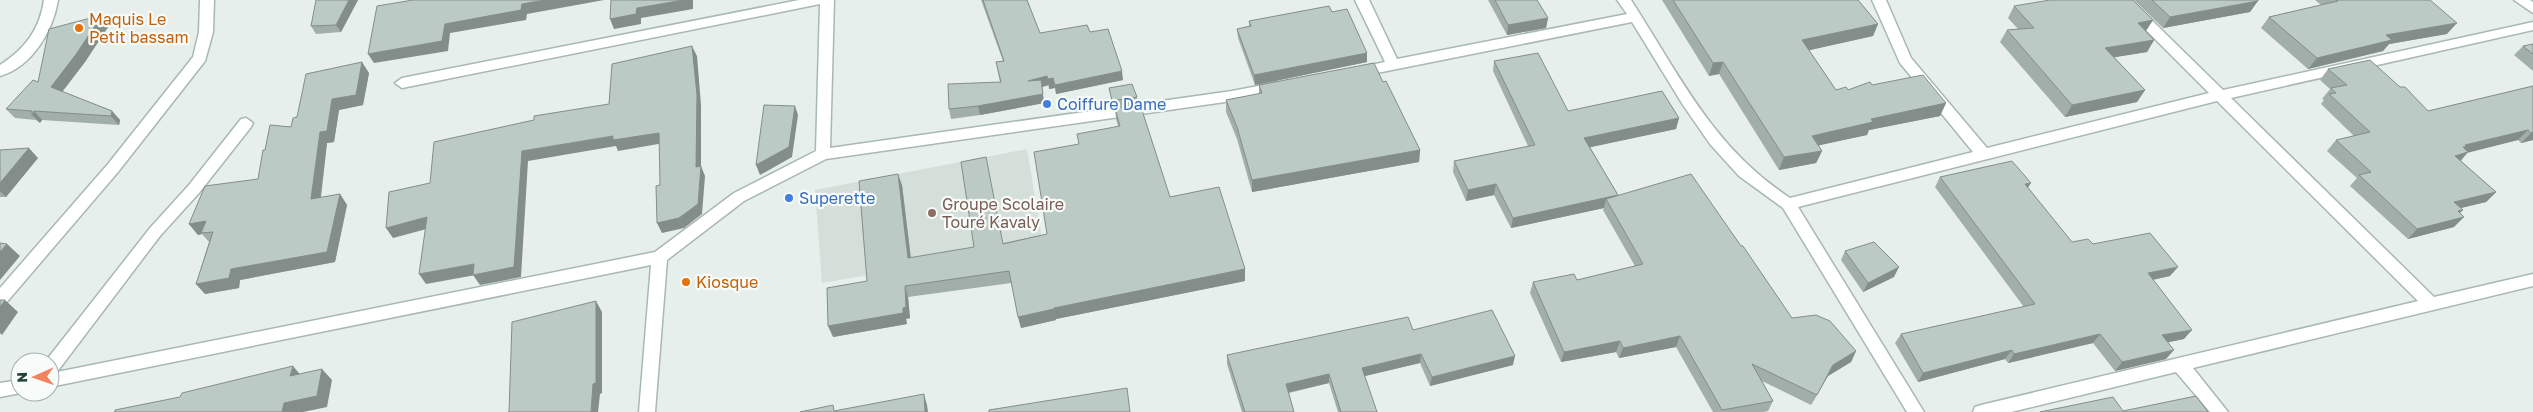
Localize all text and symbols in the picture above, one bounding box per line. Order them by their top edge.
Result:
place label: Maquis Le Petit bassam [89,9,189,47]
marker: Maquis Le Petit bassam [73,22,85,34]
place label: Coiffure Dame [1057,94,1166,114]
marker: Coiffure Dame [1041,98,1053,110]
place label: Superette [799,188,875,208]
marker: Superette [783,192,795,204]
place label: Groupe Scolaire Touré Kavaly [942,194,1064,232]
marker: Groupe Scolaire Touré Kavaly [926,207,938,219]
place label: Kiosque [696,272,758,292]
marker: Kiosque [680,276,692,288]
north arrow [10,352,60,402]
text: N [13,372,30,383]

